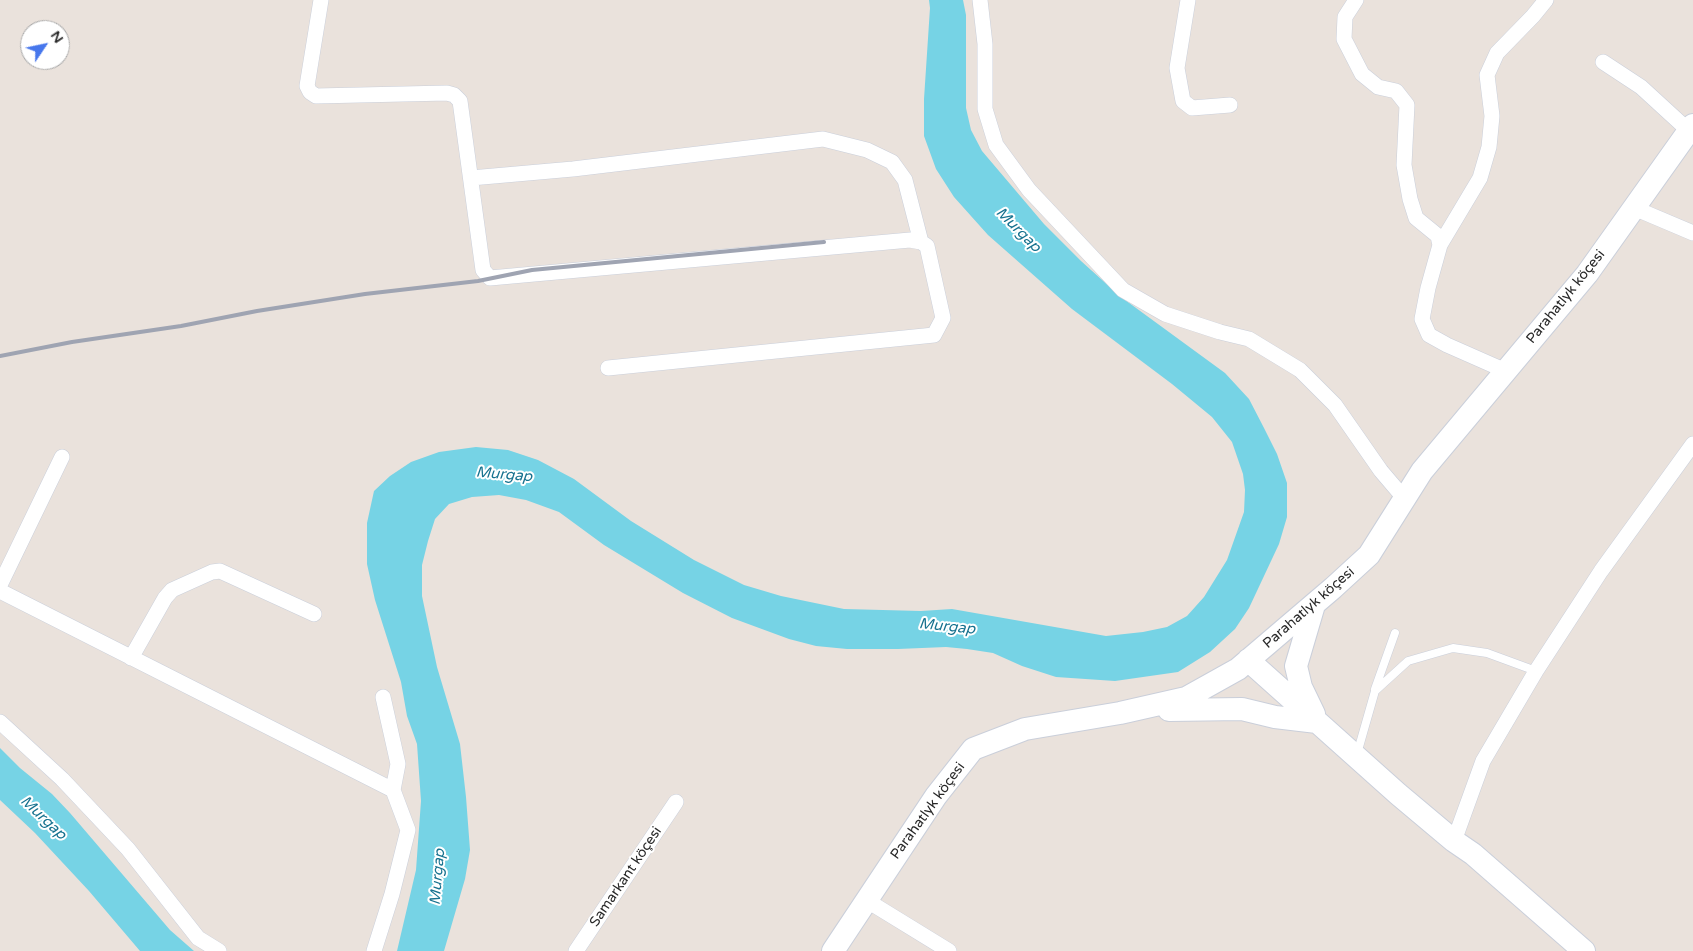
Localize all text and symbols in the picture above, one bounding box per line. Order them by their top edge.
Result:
north arrow [20,20,70,70]
text: N [47,27,67,46]
water label: Murgap [992,204,1044,256]
street label: Parahatlyk köçesi [1523,247,1609,347]
water label: Murgap [475,464,533,486]
street label: Parahatlyk köçesi [1260,564,1358,652]
water label: Murgap [918,615,976,639]
street label: Parahatlyk köçesi [887,759,969,863]
water label: Murgap [16,792,70,844]
street label: Samarkant köçesi [586,824,666,930]
water label: Murgap [427,848,449,906]

